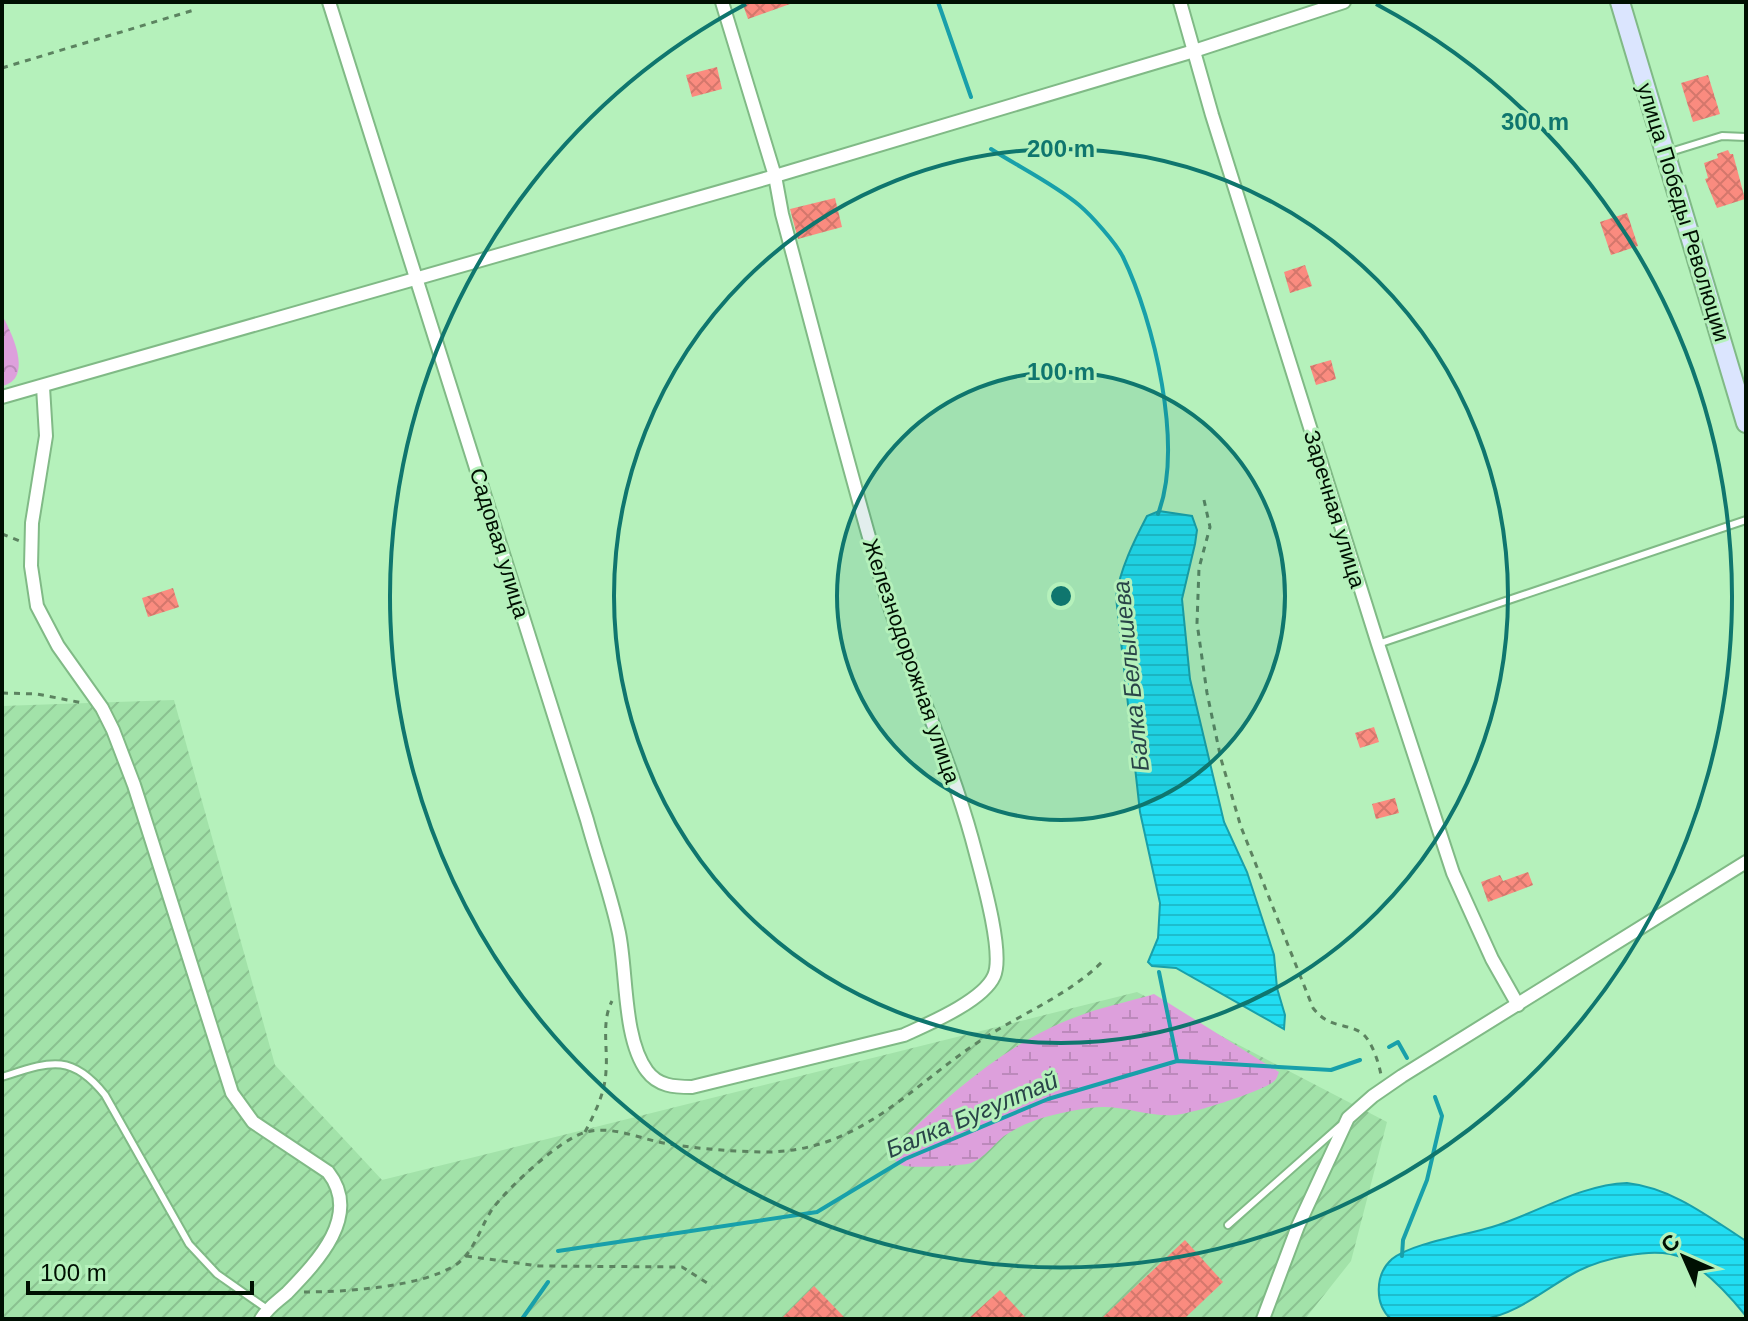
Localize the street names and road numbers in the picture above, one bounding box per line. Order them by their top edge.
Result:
street label: улица Победы Революции [1632,80,1735,344]
street label: Заречная улица [1299,427,1371,592]
street label: Садовая улица [465,465,534,622]
street label: Железнодорожная улица [858,536,965,787]

